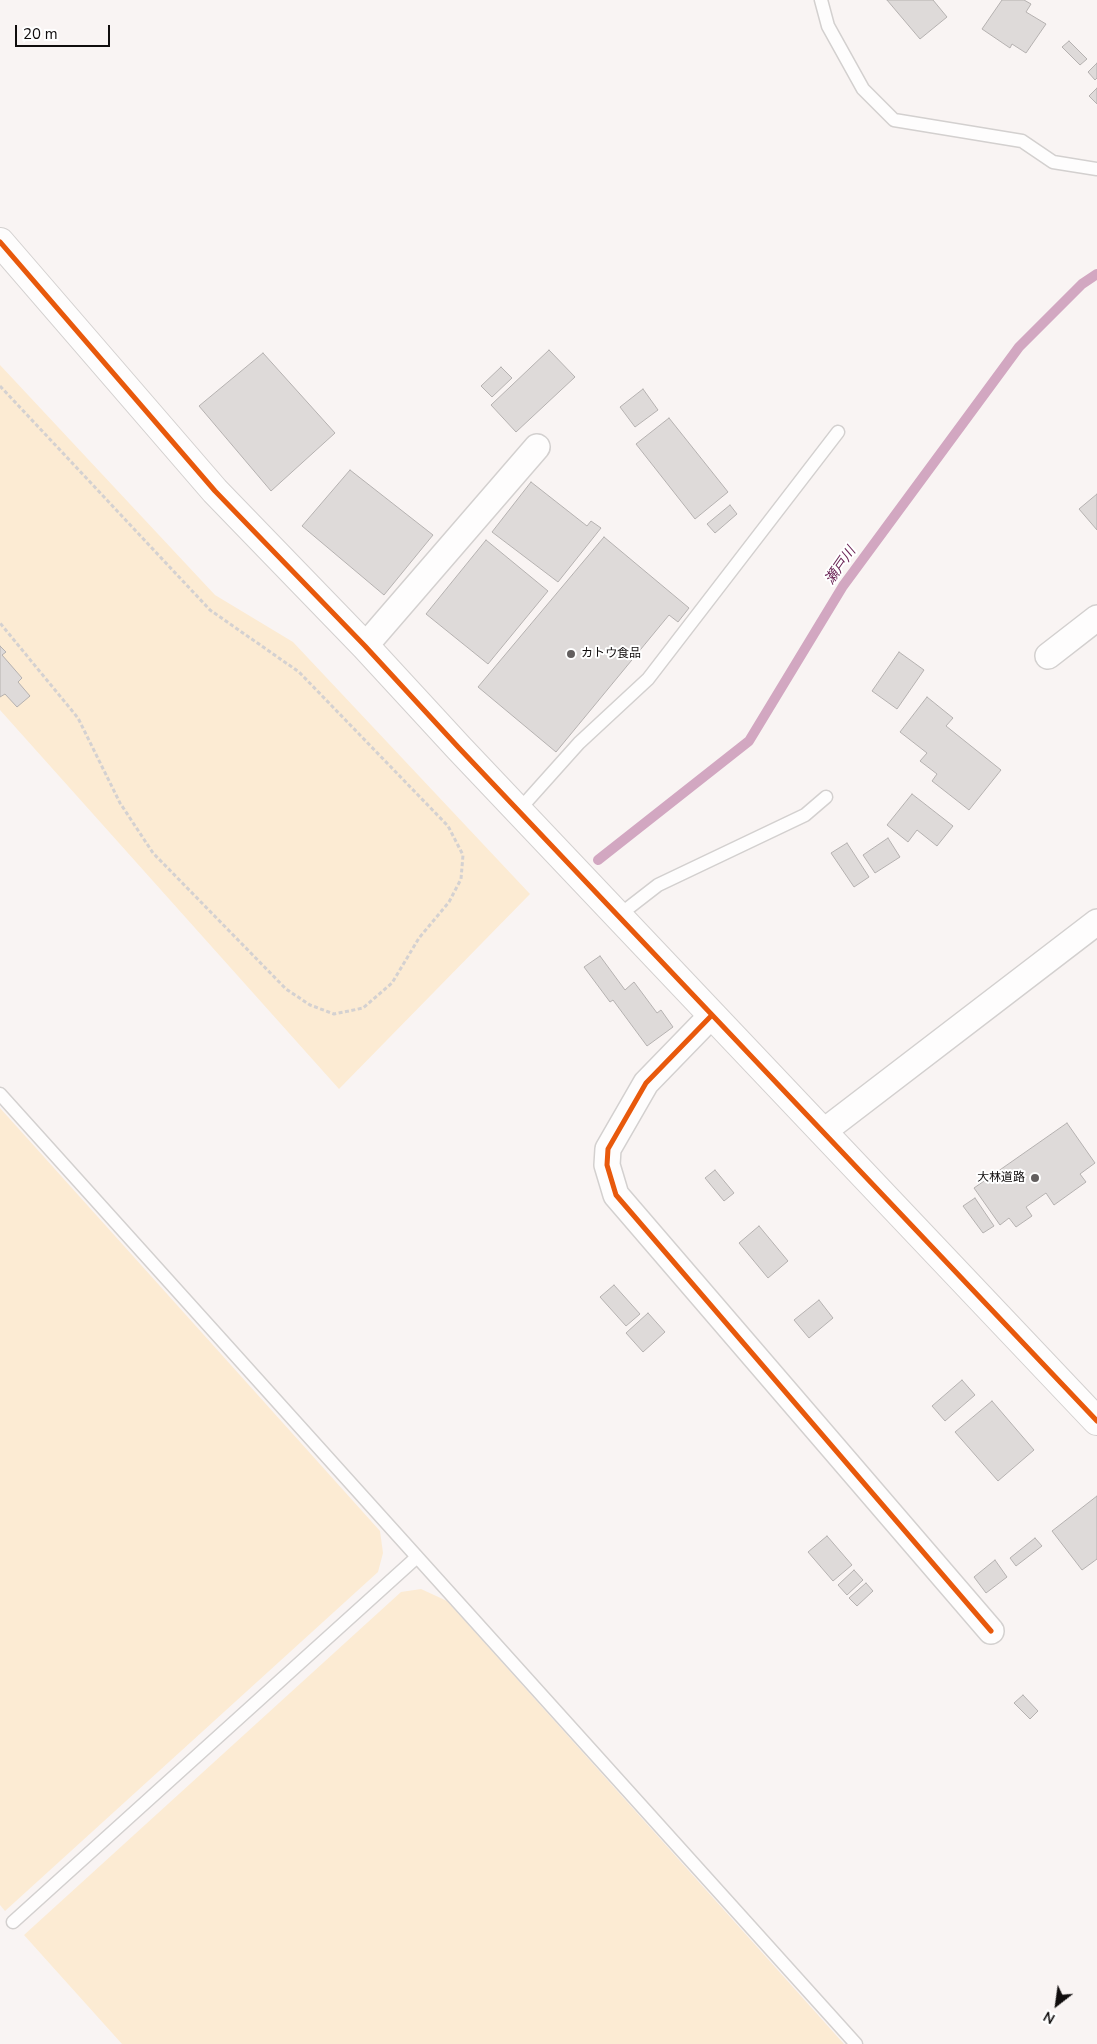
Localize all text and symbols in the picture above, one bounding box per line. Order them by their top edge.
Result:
scale bar [18,15,112,47]
text: 20 m [23,24,58,44]
water label: 瀬戸川 [822,544,860,588]
place label: カトウ食品 [581,647,641,661]
marker: カトウ食品 [565,648,577,660]
place label: 大林道路 [977,1171,1025,1185]
marker: 大林道路 [1029,1172,1041,1184]
north arrow [1032,1979,1082,2029]
text: N [1040,2007,1059,2028]

